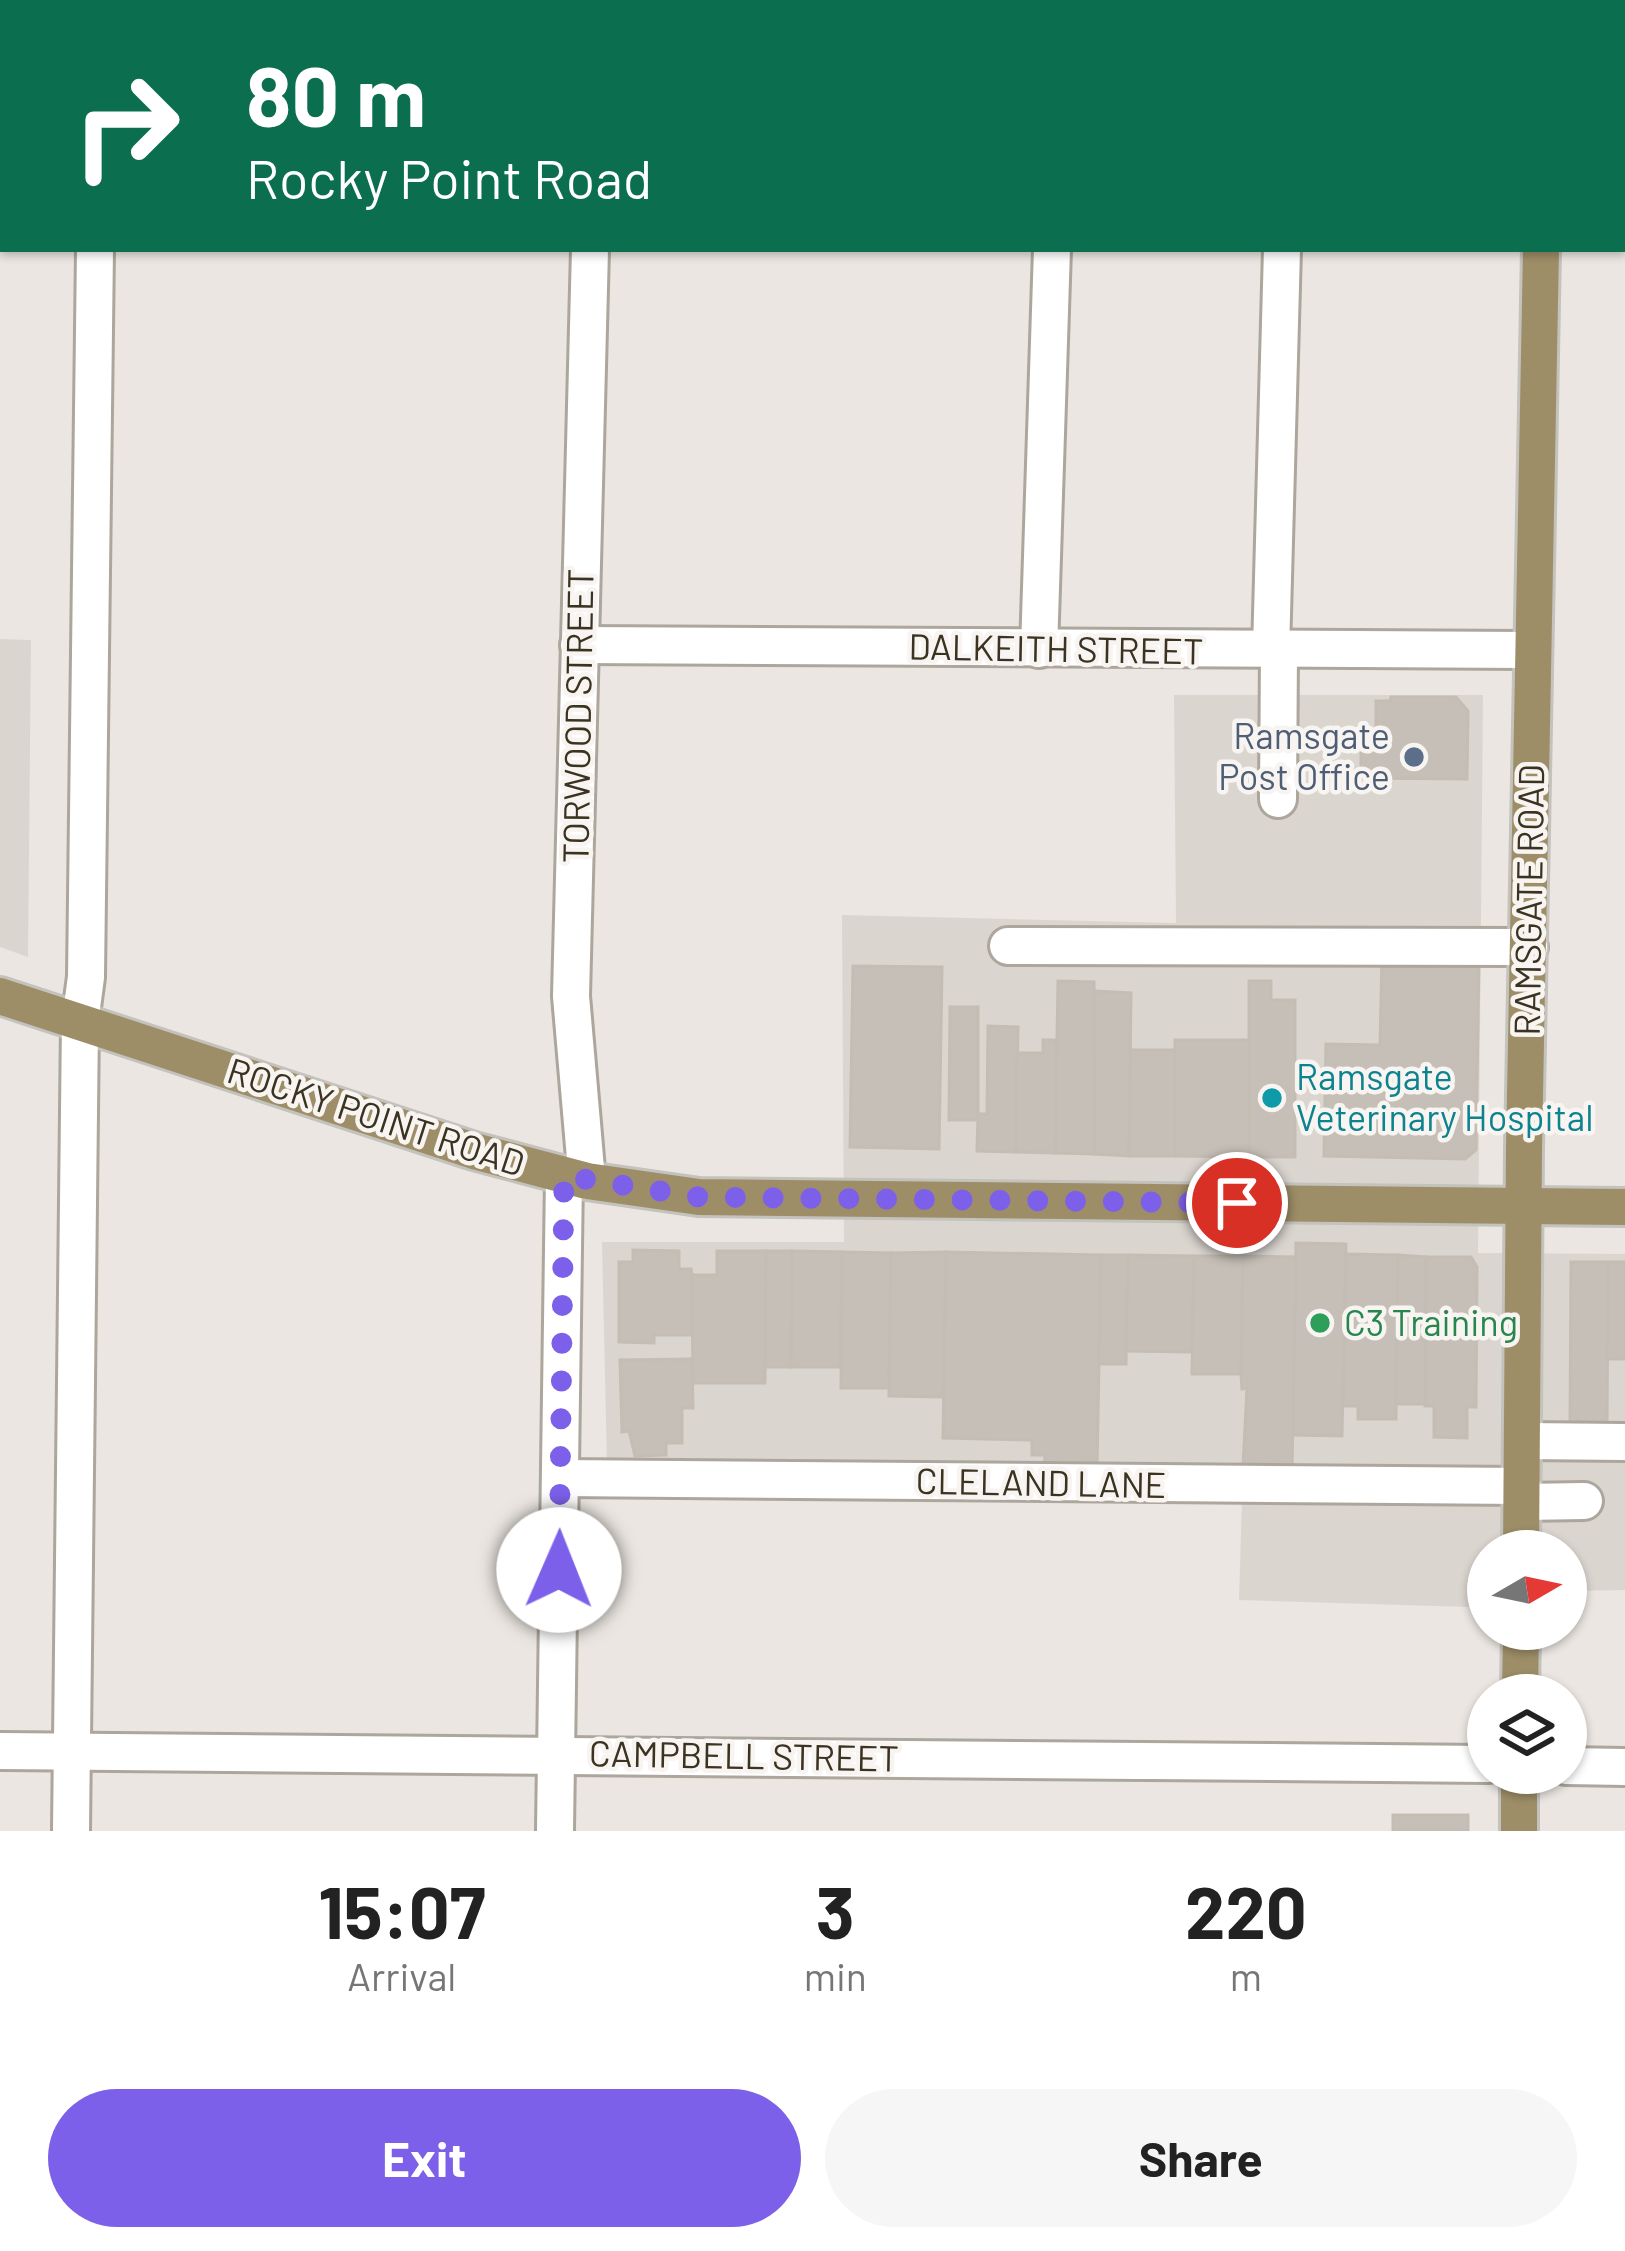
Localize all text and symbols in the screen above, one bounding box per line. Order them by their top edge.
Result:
text: 80 m [246,43,426,144]
icon: right [48,48,204,204]
text: Rocky Point Road [246,145,652,210]
street label: TORWOOD STREET [552,568,601,864]
street label: DALKEITH STREET [908,623,1204,672]
place label: Ramsgate Post Office [1218,713,1390,797]
marker: Ramsgate Post Office [1401,744,1427,770]
street label: RAMSGATE ROAD [1504,764,1551,1036]
street label: ROCKY POINT ROAD [223,1047,530,1184]
place label: Ramsgate Veterinary Hospital [1296,1054,1593,1138]
marker: Ramsgate Veterinary Hospital [1259,1085,1285,1111]
pin [1186,1152,1288,1254]
icon: arrive [1204,1170,1270,1236]
place label: C3 Training [1344,1300,1518,1343]
marker: C3 Training [1307,1310,1333,1336]
street label: CLELAND LANE [915,1458,1167,1505]
position arrow [496,1507,622,1633]
north arrow [1467,1530,1587,1650]
map controls [1467,1530,1587,1794]
button: layers [1467,1674,1587,1794]
street label: CAMPBELL STREET [589,1730,899,1779]
text: 15:07 [318,1867,485,1953]
text: 3 [816,1867,855,1953]
text: 220 [1185,1867,1307,1953]
text: Arrival [347,1952,456,1999]
text: min [804,1952,867,1999]
text: m [1230,1952,1262,1999]
button: Exit [48,2089,801,2227]
button: Share [825,2089,1577,2227]

